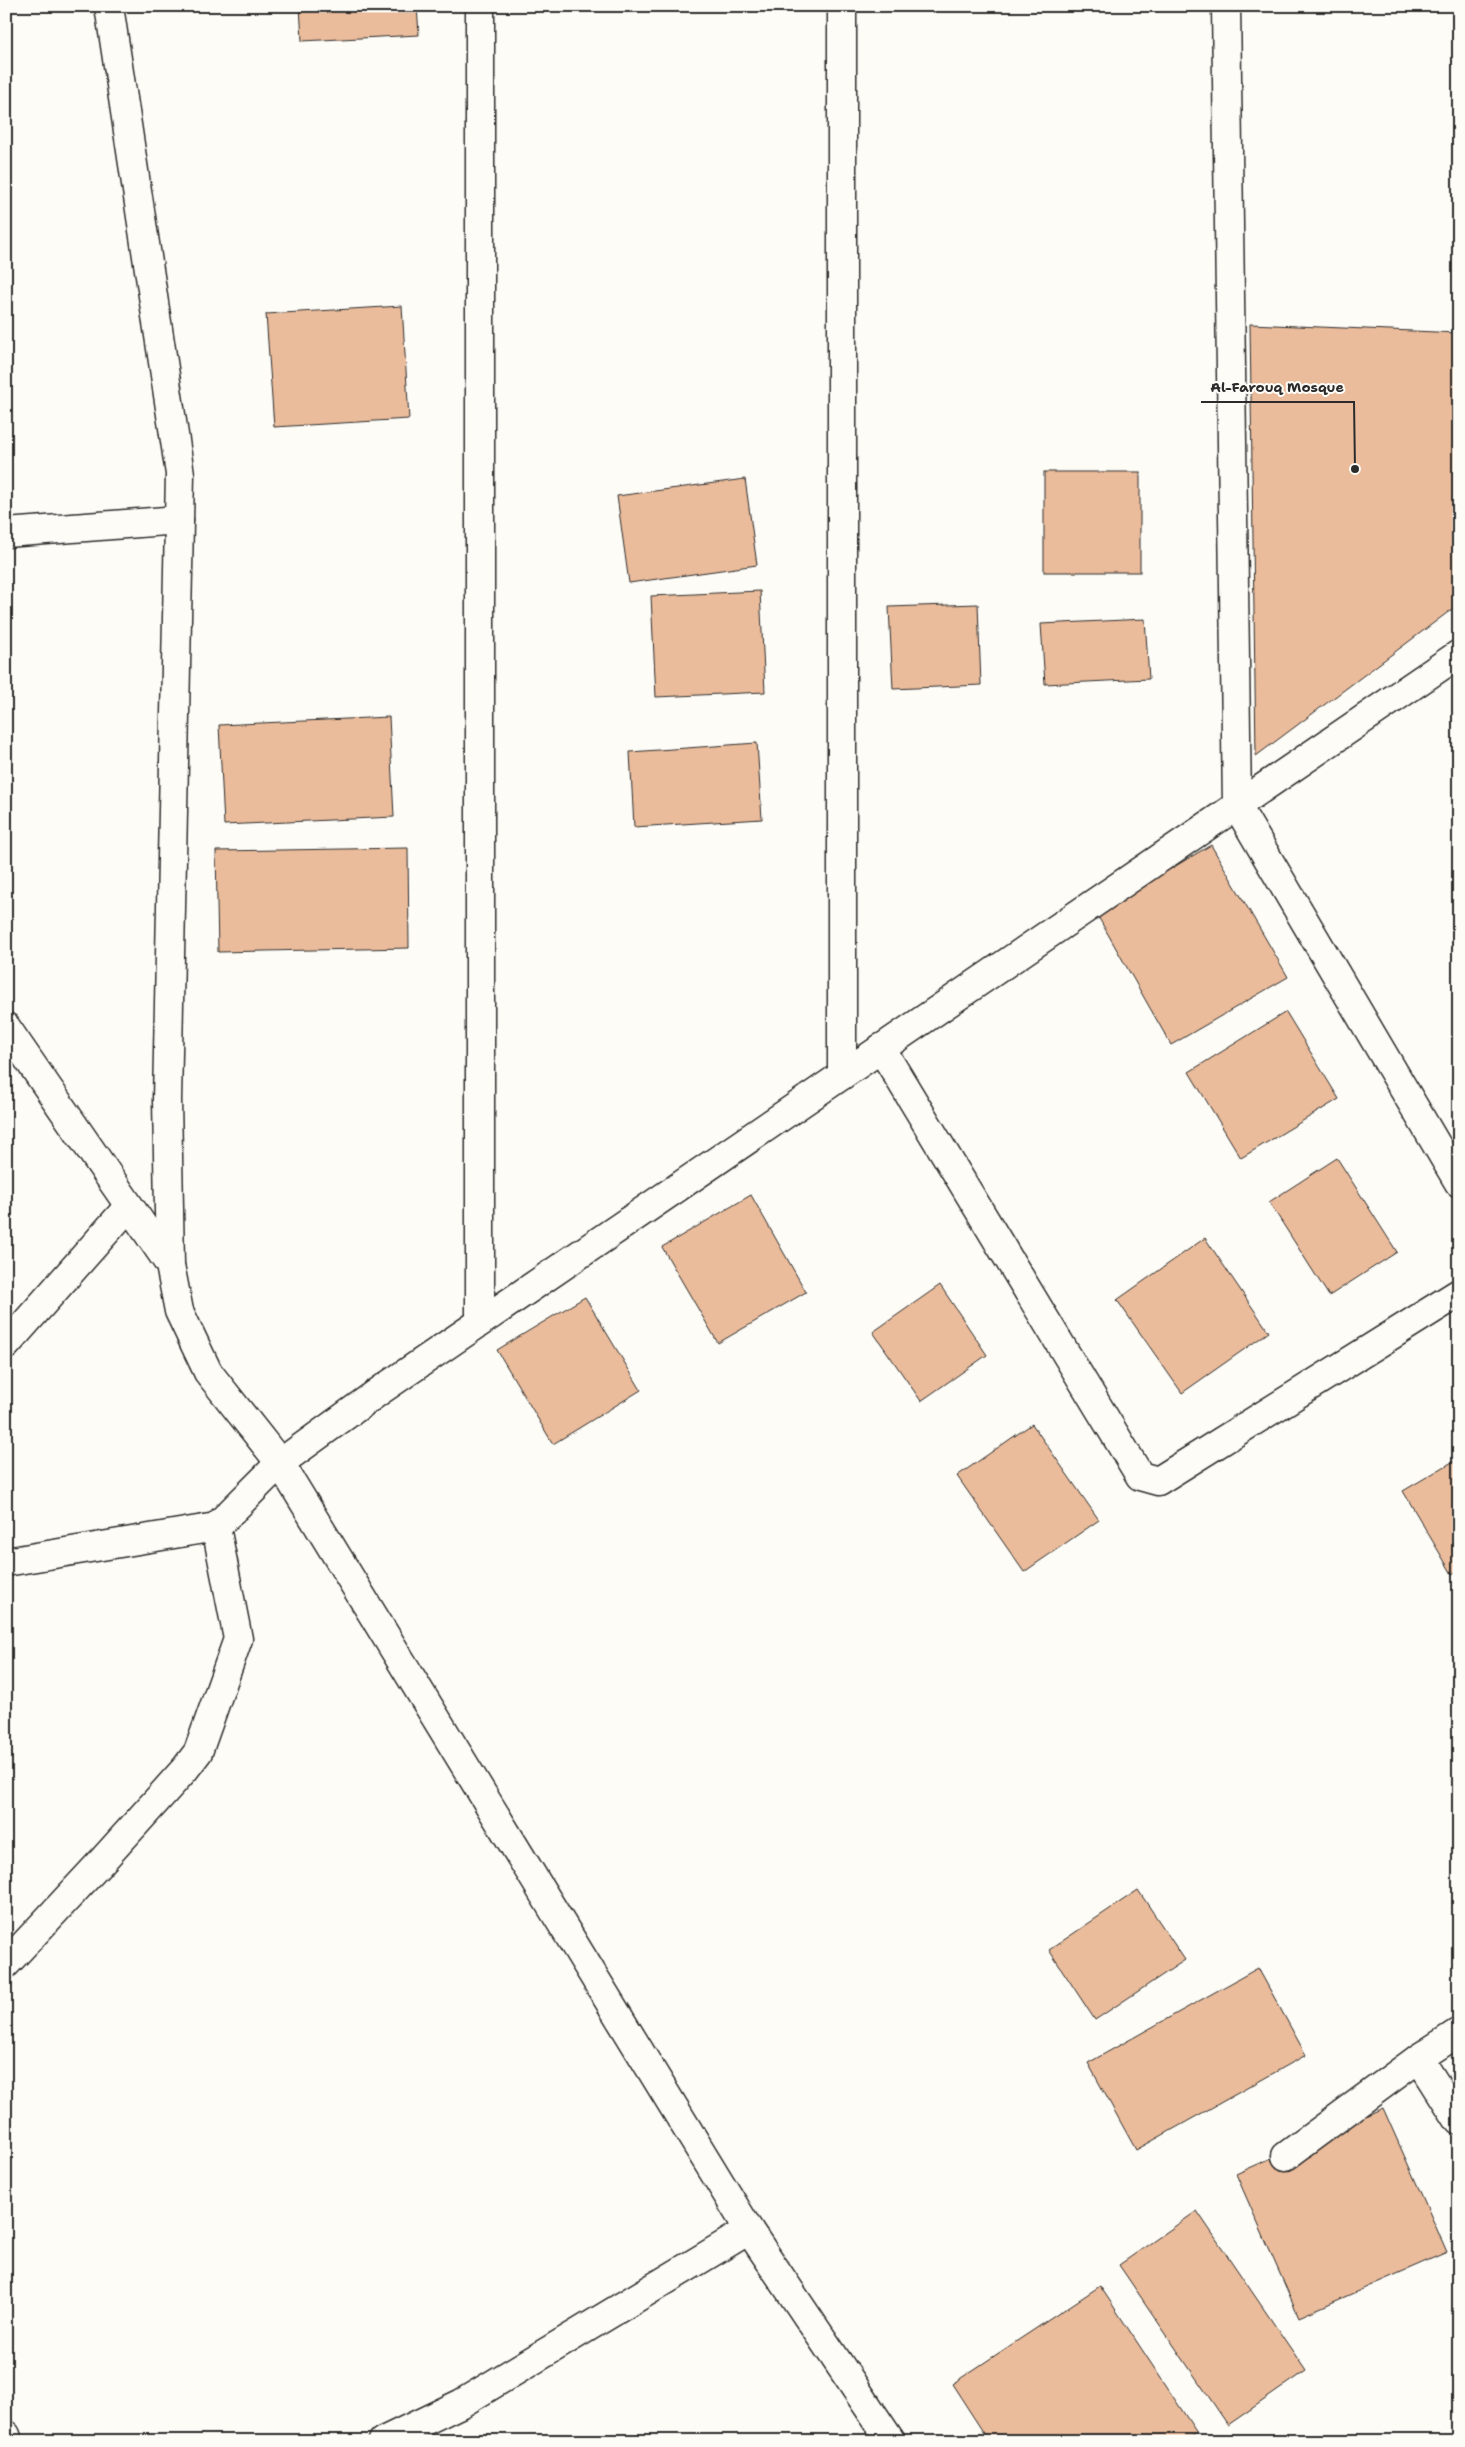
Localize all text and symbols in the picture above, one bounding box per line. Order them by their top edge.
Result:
callout: Al-Farouq Mosque [1201,373,1354,402]
text: Al-Farouq Mosque [1210,378,1344,396]

